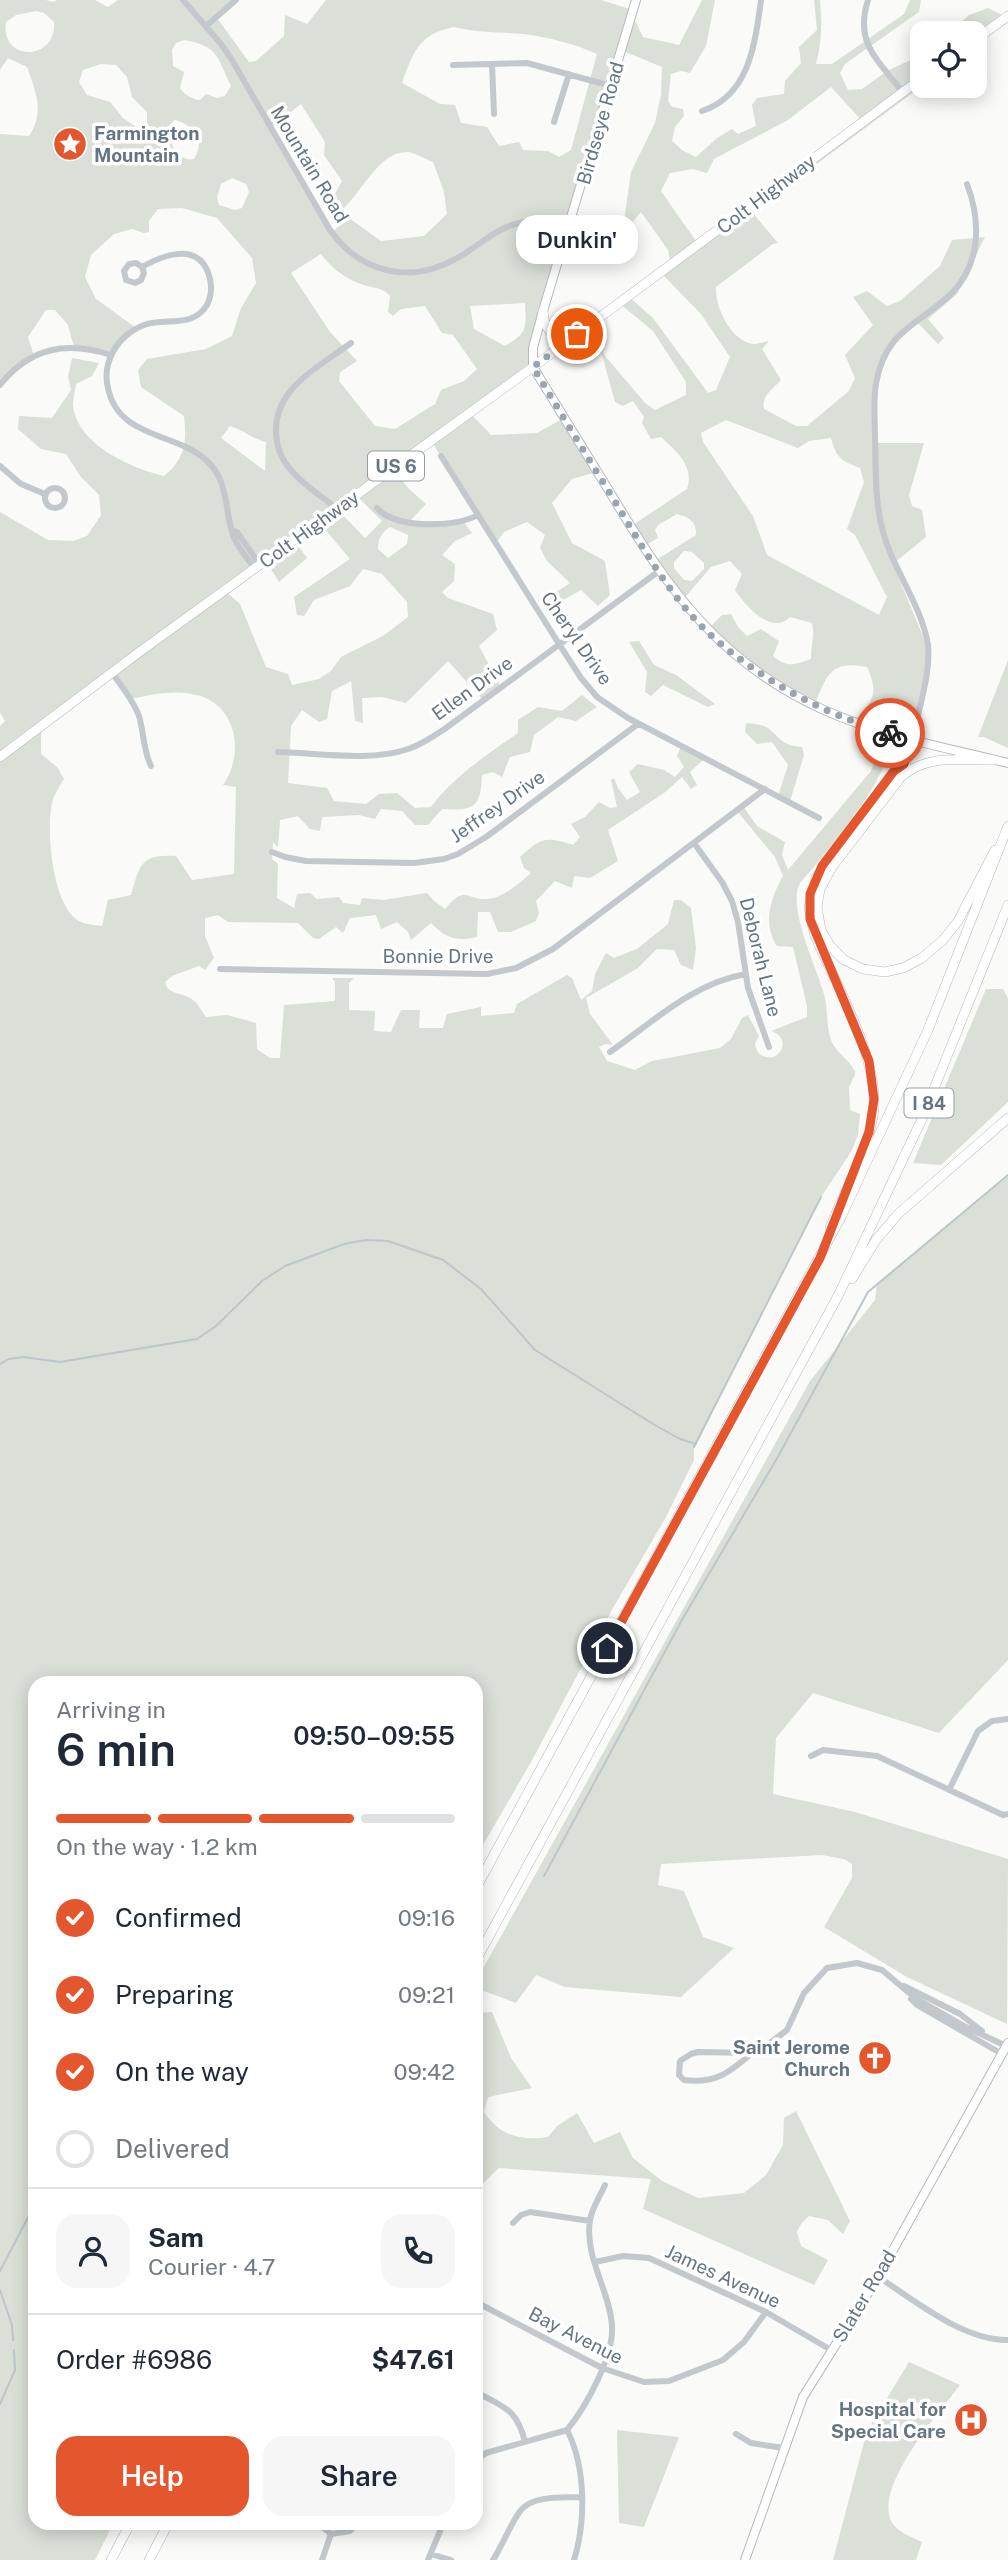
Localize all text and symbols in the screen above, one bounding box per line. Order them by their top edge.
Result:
map controls [910,21,987,98]
button: locate [910,21,987,98]
street label: Birdseye Road [572,59,628,187]
street label: Mountain Road [266,102,354,226]
place label: Farmington Mountain [94,122,200,166]
place icon: Farmington Mountain [51,125,89,163]
street label: Colt Highway [712,150,820,238]
callout: Dunkin' [516,215,638,264]
text: Dunkin' [537,226,617,253]
pin [547,304,607,364]
icon: bag [558,315,596,353]
road number: US 6 [368,452,424,480]
street label: Colt Highway [255,486,363,572]
street label: Cheryl Drive [537,587,617,689]
street label: Ellen Drive [427,651,517,725]
courier [855,698,925,768]
icon: bike [871,714,909,752]
street label: Jeffrey Drive [445,765,549,847]
street label: Deborah Lane [736,895,786,1019]
street label: Bonnie Drive [383,945,493,967]
road number: I 84 [904,1088,954,1118]
pin [577,1618,637,1678]
icon: home [588,1629,626,1667]
text: Arriving in [56,1696,166,1723]
text: 09:50–09:55 [293,1720,455,1751]
text: 6 min [56,1722,176,1776]
text: On the way · 1.2 km [56,1833,258,1860]
icon: check [56,1899,94,1937]
text: Confirmed [115,1902,242,1933]
text: 09:16 [398,1904,455,1931]
icon: check [56,1976,94,2014]
text: Preparing [115,1979,234,2010]
text: 09:21 [398,1981,455,2008]
place label: Saint Jerome Church [733,2036,850,2080]
church icon: Saint Jerome Church [856,2039,894,2077]
icon: check [56,2053,94,2091]
text: On the way [115,2056,249,2087]
text: 09:42 [394,2058,455,2085]
text: Delivered [115,2133,230,2164]
button: person [56,2214,130,2288]
button: phone [381,2214,455,2288]
text: Sam [148,2222,204,2253]
street label: James Avenue [662,2240,784,2312]
street label: Slater Road [828,2246,900,2346]
text: Courier · 4.7 [148,2253,276,2280]
street label: Bay Avenue [525,2302,627,2368]
text: Order #6986 [56,2344,212,2375]
text: $47.61 [372,2344,455,2375]
place label: Hospital for Special Care [831,2398,946,2442]
hospital icon: Hospital for Special Care [952,2401,990,2439]
button: Help [56,2436,249,2516]
button: Share [263,2436,455,2516]

